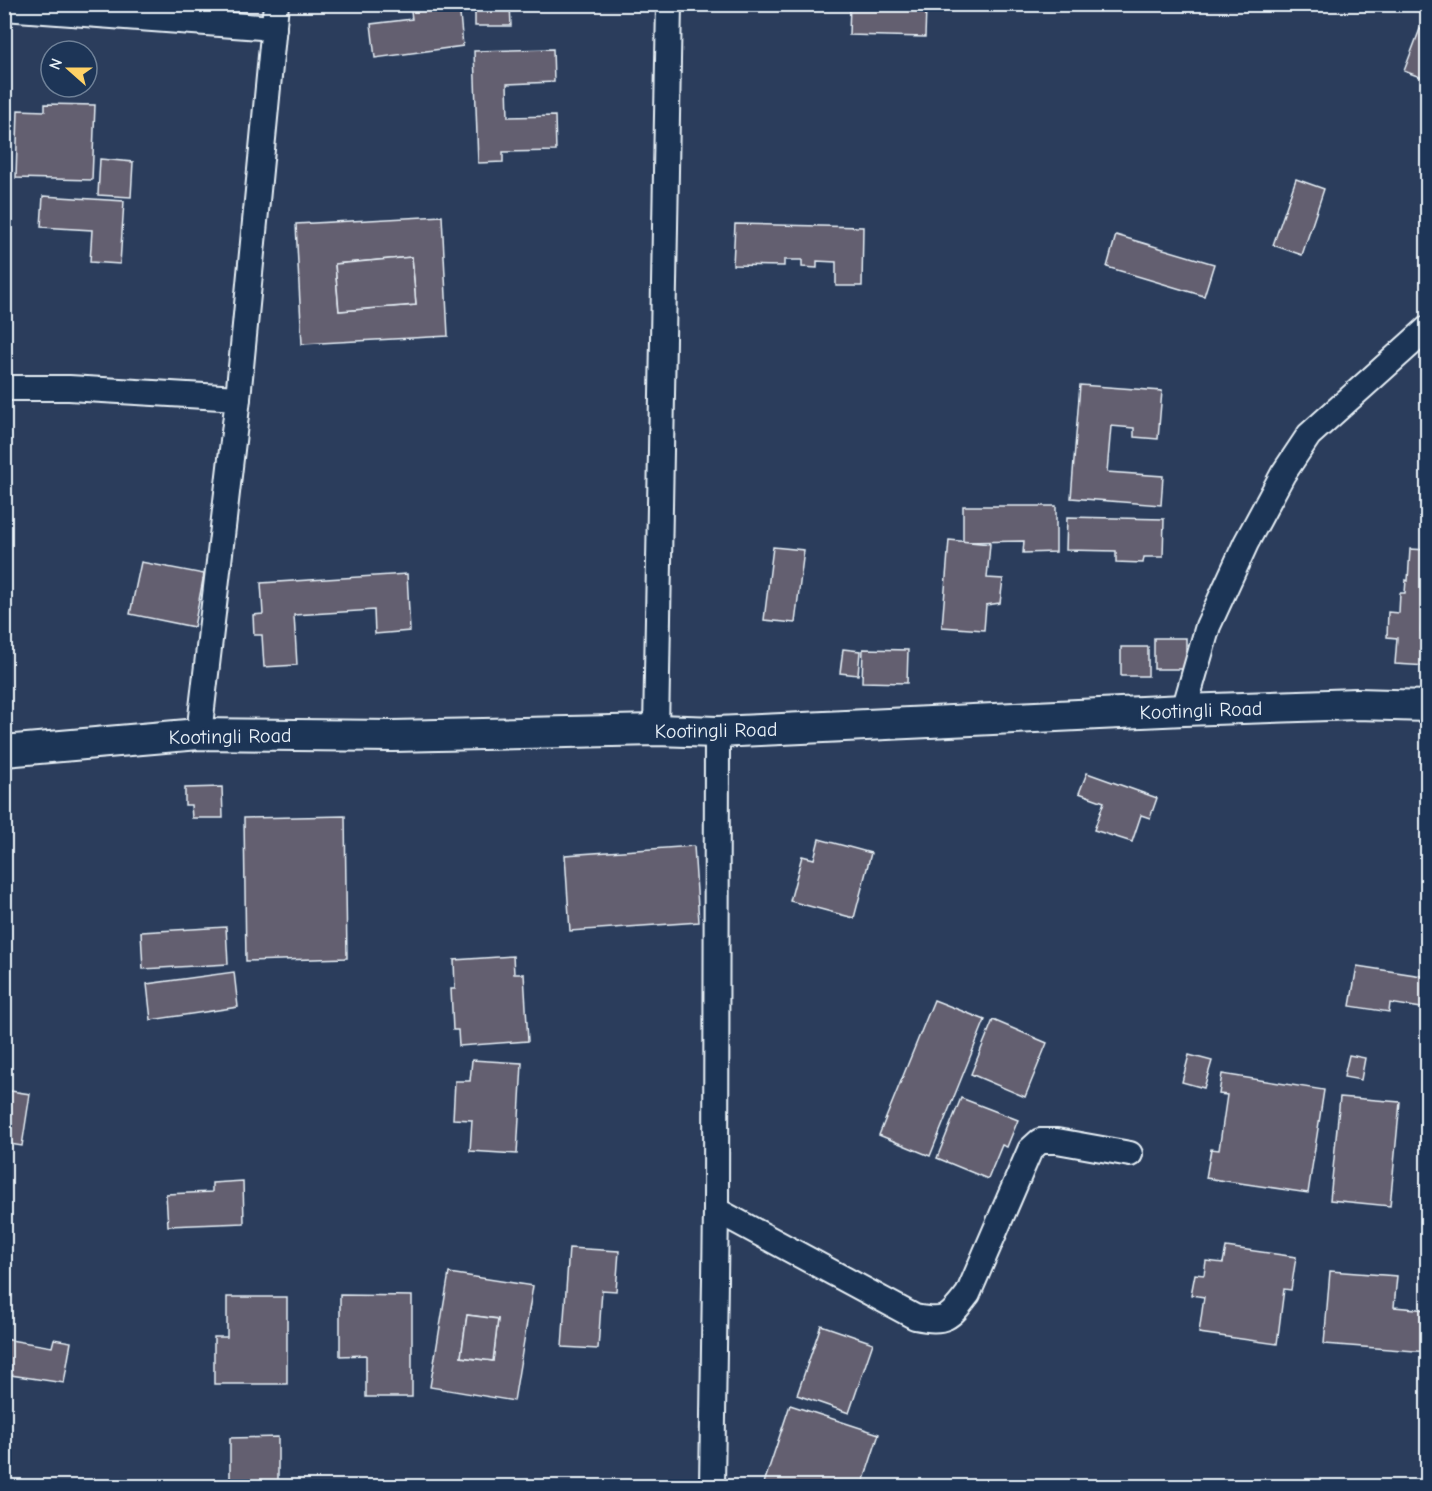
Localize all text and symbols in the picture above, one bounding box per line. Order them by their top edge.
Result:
north arrow [39,39,99,99]
text: N [46,56,66,72]
street label: Kootingli Road [1139,697,1263,724]
street label: Kootingli Road [654,718,778,743]
street label: Kootingli Road [168,724,292,749]

